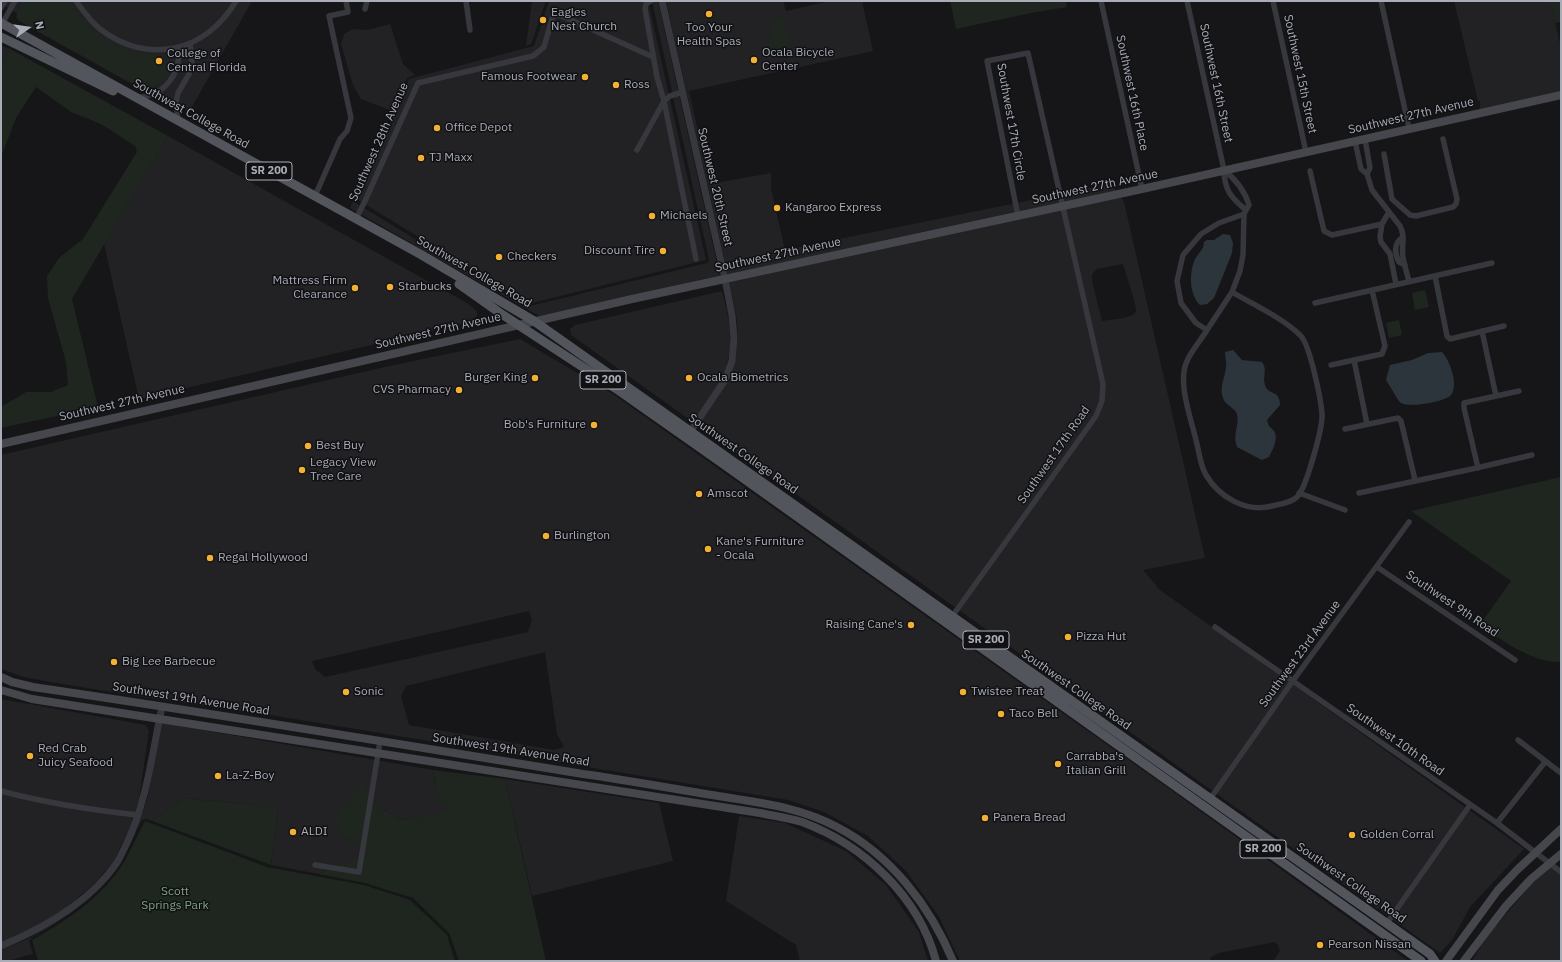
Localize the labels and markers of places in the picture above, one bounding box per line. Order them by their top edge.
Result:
place label: Eagles Nest Church [551,6,617,34]
marker: Too Your Health Spas [704,9,714,19]
marker: Eagles Nest Church [538,15,548,25]
place label: Too Your Health Spas [677,21,741,49]
place label: Ocala Bicycle Center [762,46,834,74]
place label: College of Central Florida [167,47,246,75]
marker: Ocala Bicycle Center [749,55,759,65]
marker: College of Central Florida [154,56,164,66]
place label: Famous Footwear [481,70,577,84]
marker: Famous Footwear [580,72,590,82]
place label: Ross [624,78,650,92]
marker: Ross [611,80,621,90]
place label: Office Depot [445,121,512,135]
marker: Office Depot [432,123,442,133]
place label: TJ Maxx [429,151,473,165]
marker: TJ Maxx [416,153,426,163]
place label: Kangaroo Express [785,201,882,215]
marker: Kangaroo Express [772,203,782,213]
place label: Michaels [660,209,708,223]
marker: Michaels [647,211,657,221]
place label: Discount Tire [584,244,655,258]
marker: Discount Tire [658,246,668,256]
place label: Checkers [507,250,557,264]
marker: Checkers [494,252,504,262]
place label: Mattress Firm Clearance [273,274,347,302]
place label: Starbucks [398,280,452,294]
marker: Starbucks [385,282,395,292]
marker: Mattress Firm Clearance [350,283,360,293]
place label: Burger King [464,371,527,385]
place label: Ocala Biometrics [697,371,789,385]
marker: Burger King [530,373,540,383]
marker: Ocala Biometrics [684,373,694,383]
place label: CVS Pharmacy [373,383,451,397]
marker: CVS Pharmacy [454,385,464,395]
place label: Bob's Furniture [504,418,586,432]
marker: Bob's Furniture [589,420,599,430]
place label: Best Buy [316,439,364,453]
marker: Best Buy [303,441,313,451]
place label: Legacy View Tree Care [310,456,376,484]
marker: Legacy View Tree Care [297,465,307,475]
place label: Amscot [707,487,748,501]
marker: Amscot [694,489,704,499]
place label: Burlington [554,529,610,543]
marker: Burlington [541,531,551,541]
place label: Kane's Furniture - Ocala [716,535,804,563]
marker: Kane's Furniture - Ocala [703,544,713,554]
place label: Regal Hollywood [218,551,308,565]
marker: Regal Hollywood [205,553,215,563]
place label: Raising Cane's [825,618,903,632]
marker: Raising Cane's [906,620,916,630]
place label: Pizza Hut [1076,630,1126,644]
marker: Pizza Hut [1063,632,1073,642]
place label: Big Lee Barbecue [122,655,216,669]
marker: Big Lee Barbecue [109,657,119,667]
place label: Sonic [354,685,384,699]
place label: Twistee Treat [971,685,1043,699]
marker: Sonic [341,687,351,697]
marker: Twistee Treat [958,687,968,697]
place label: Taco Bell [1009,707,1058,721]
marker: Taco Bell [996,709,1006,719]
place label: Red Crab Juicy Seafood [38,742,113,770]
place label: Carrabba's Italian Grill [1066,750,1126,778]
marker: Red Crab Juicy Seafood [25,751,35,761]
marker: Carrabba's Italian Grill [1053,759,1063,769]
place label: La-Z-Boy [226,769,274,783]
marker: La-Z-Boy [213,771,223,781]
place label: Panera Bread [993,811,1066,825]
marker: Panera Bread [980,813,990,823]
place label: ALDI [301,825,328,839]
marker: ALDI [288,827,298,837]
place label: Golden Corral [1360,828,1434,842]
marker: Golden Corral [1347,830,1357,840]
place label: Pearson Nissan [1328,938,1411,952]
marker: Pearson Nissan [1315,940,1325,950]

